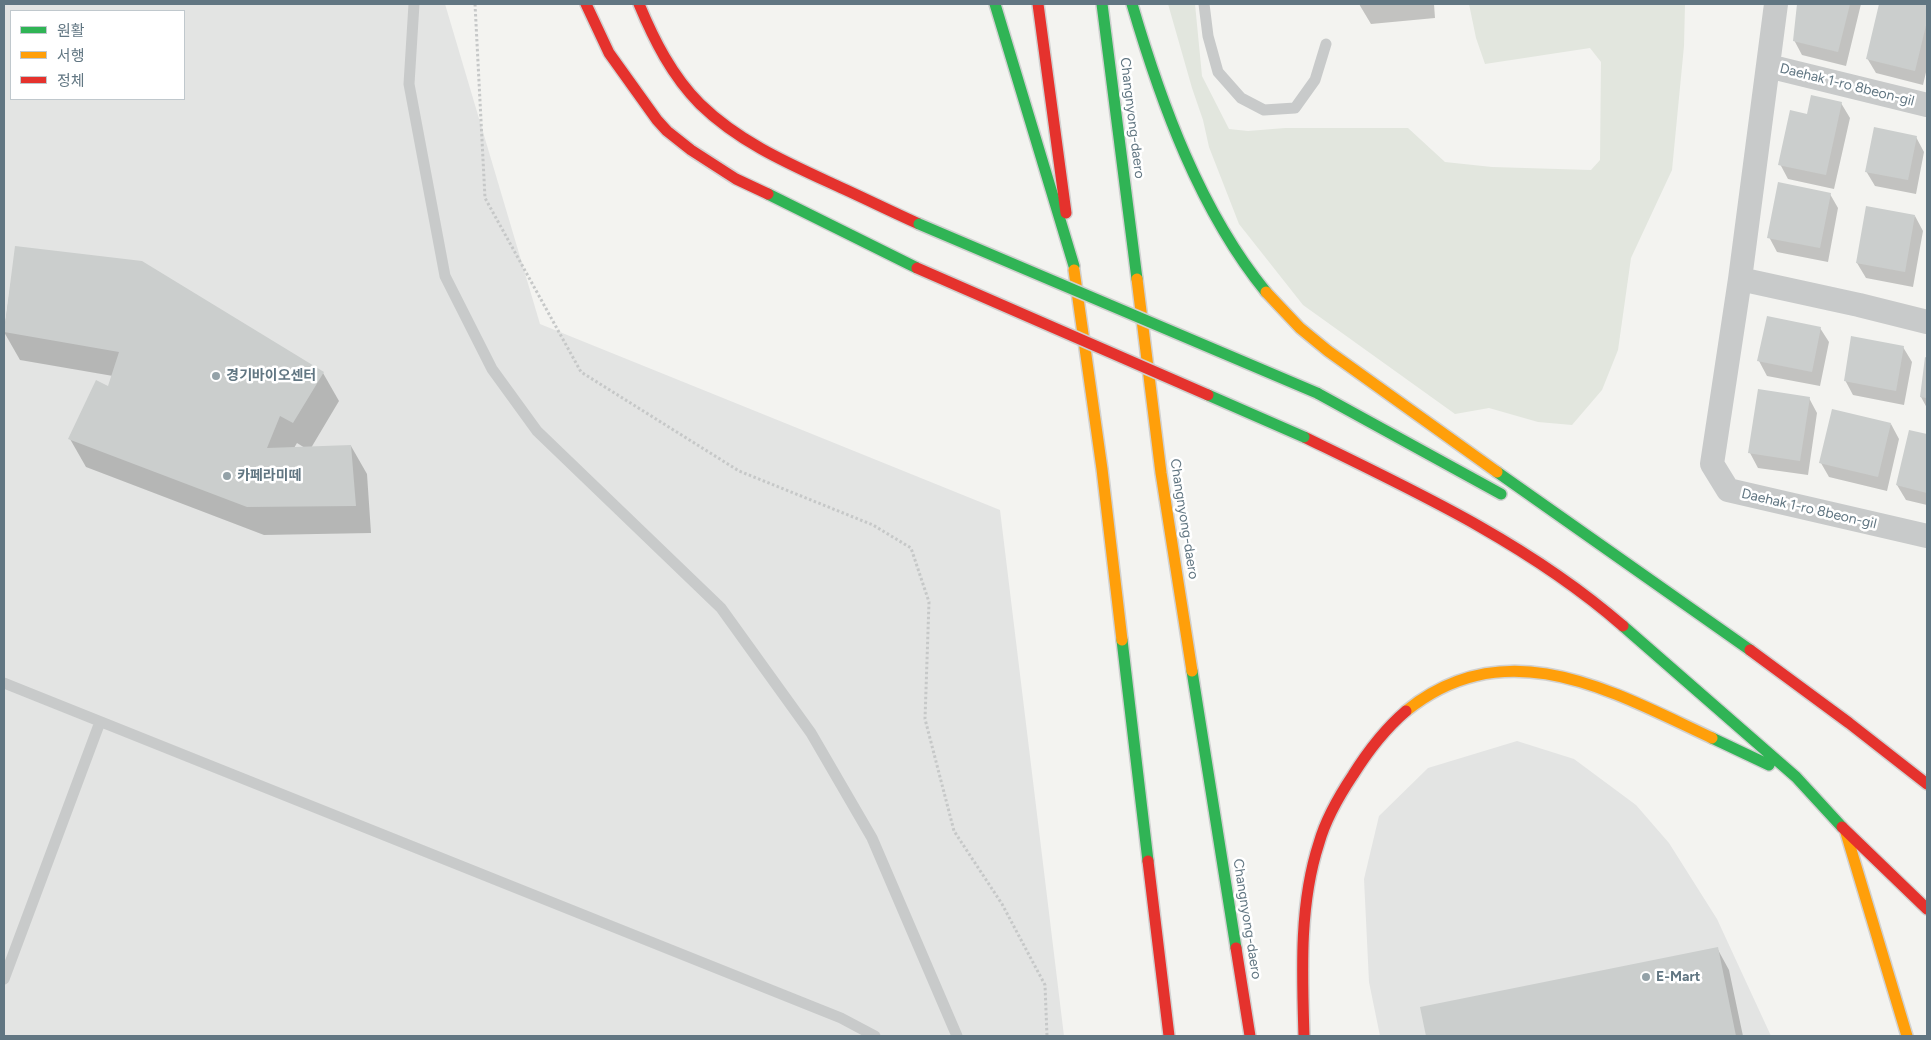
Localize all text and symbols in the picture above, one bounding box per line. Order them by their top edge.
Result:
legend [10,10,185,100]
text: 원활 [57,22,85,40]
text: 서행 [57,47,85,65]
street label: Changnyong-daero [1116,57,1148,179]
street label: Daehak 1-ro 8beon-gil [1778,60,1916,110]
text: 정체 [57,72,85,90]
place label: 경기바이오센터 [226,368,316,384]
marker: 경기바이오센터 [210,370,222,382]
street label: Changnyong-daero [1166,458,1202,580]
place label: 카페라미떼 [237,468,301,484]
marker: 카페라미떼 [221,470,233,482]
street label: Daehak 1-ro 8beon-gil [1740,485,1878,533]
street label: Changnyong-daero [1229,858,1265,980]
place label: E-Mart [1656,969,1700,985]
marker: E-Mart [1640,971,1652,983]

